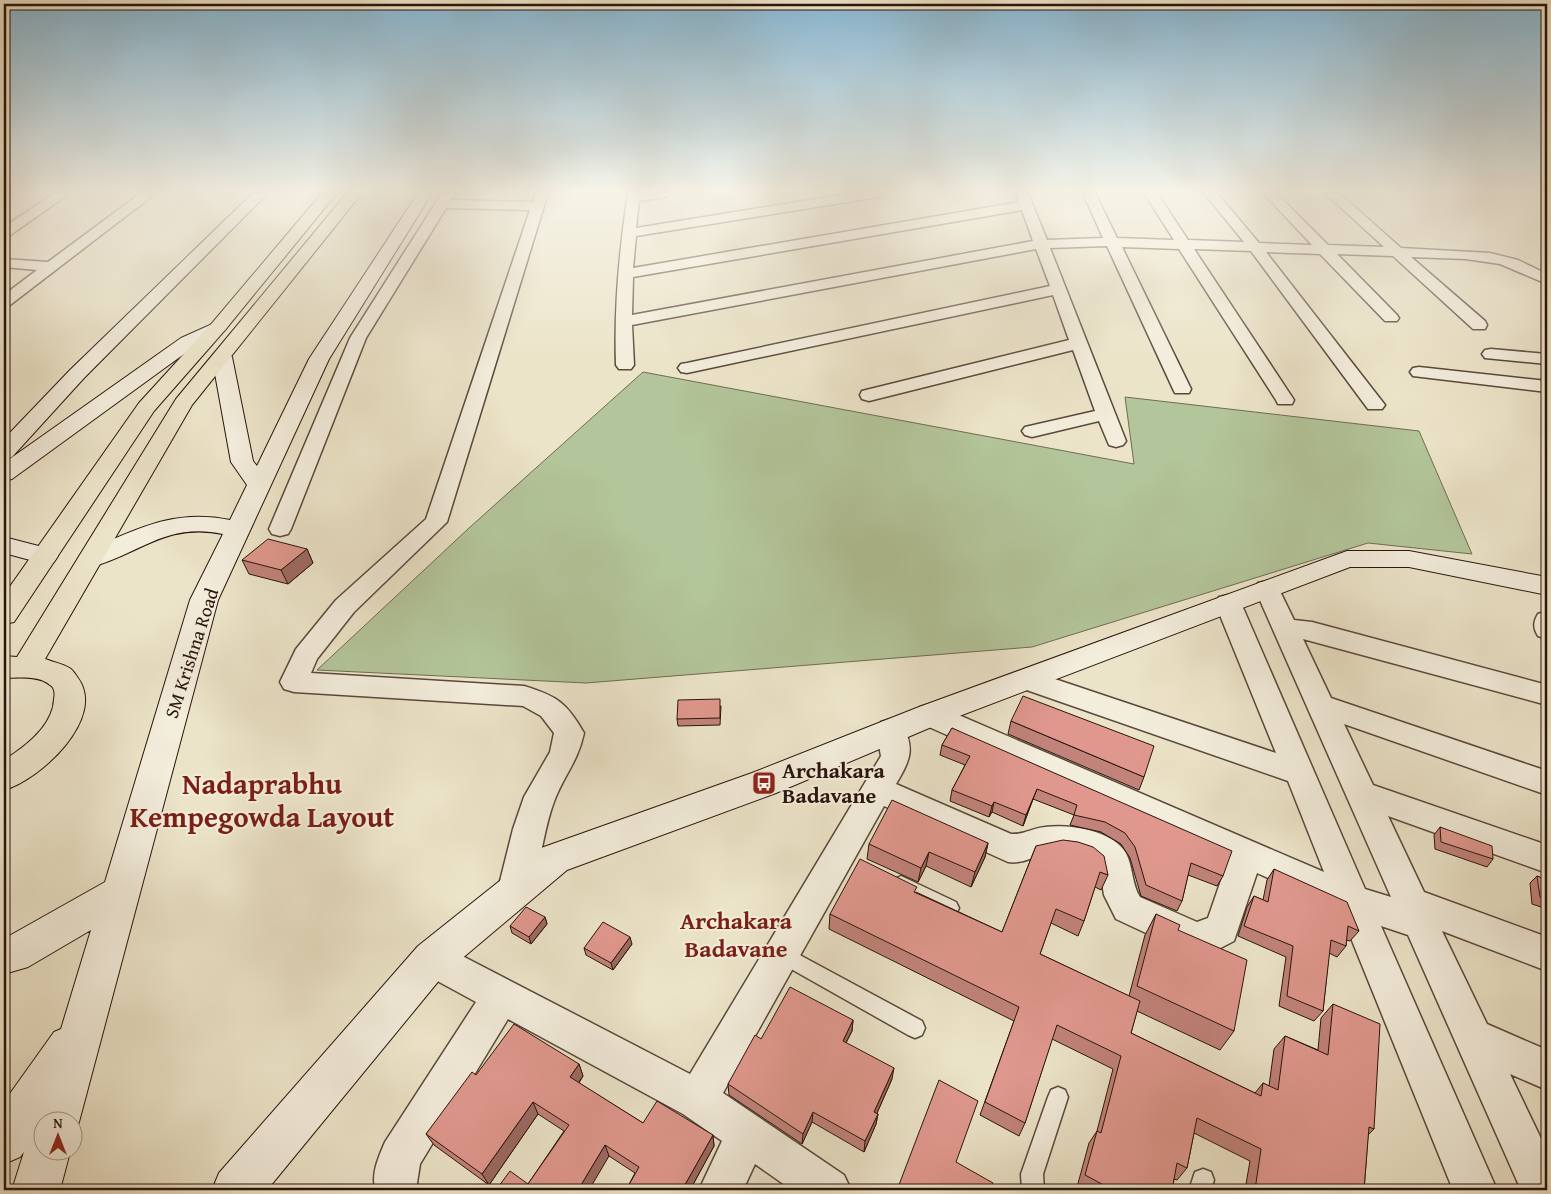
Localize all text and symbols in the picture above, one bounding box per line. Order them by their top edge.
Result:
street label: SM Krishna Road [157,584,225,722]
place label: Archakara Badavane [782,754,886,811]
district label: Nadaprabhu Kempegowda Layout [130,762,394,838]
bus stop icon: Archakara Badavane [751,770,777,796]
district label: Archakara Badavane [680,903,793,966]
north arrow [32,1112,82,1162]
text: N [53,1113,63,1133]

